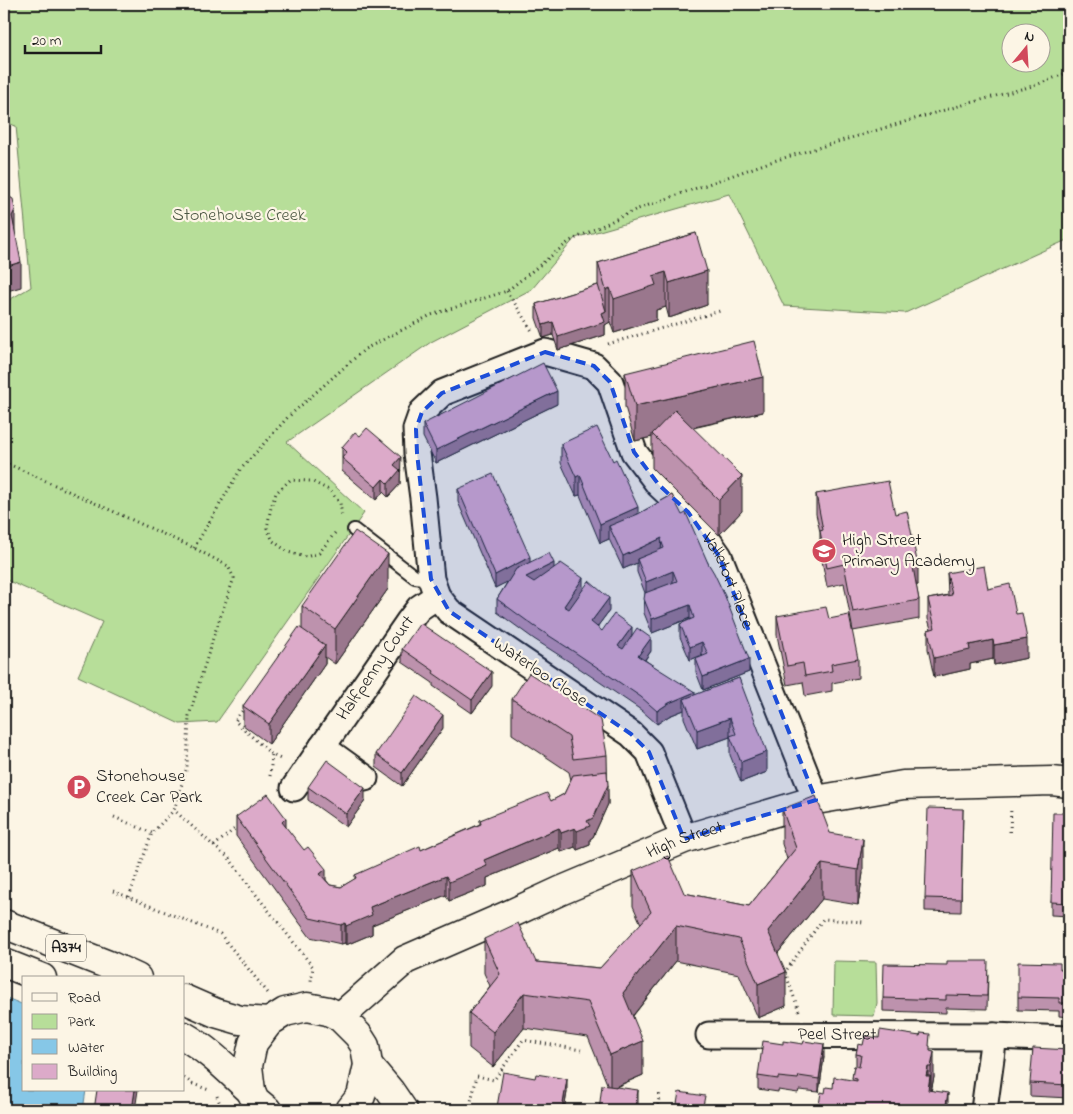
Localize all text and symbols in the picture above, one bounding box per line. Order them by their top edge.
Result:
scale bar [25,22,101,54]
north arrow [1000,22,1050,72]
text: N [1022,26,1037,49]
text: 20 m [32,30,62,52]
park label: Stonehouse Creek [172,203,306,229]
street label: Valletort Place [693,527,760,633]
place label: High Street Primary Academy [842,528,975,575]
school or university icon: High Street Primary Academy [811,538,837,564]
street label: Halfpenny Court [331,610,421,726]
street label: Waterloo Close [488,632,593,715]
place label: Stonehouse Creek Car Park [96,764,202,811]
parking icon: Stonehouse Creek Car Park [66,774,92,800]
street label: High Street [643,815,726,866]
road number: A374 [46,934,86,961]
legend [22,976,185,1092]
text: Road [68,987,101,1009]
text: Park [68,1011,96,1033]
street label: Peel Street [798,1022,876,1049]
text: Water [68,1037,104,1059]
text: Building [67,1061,117,1084]

